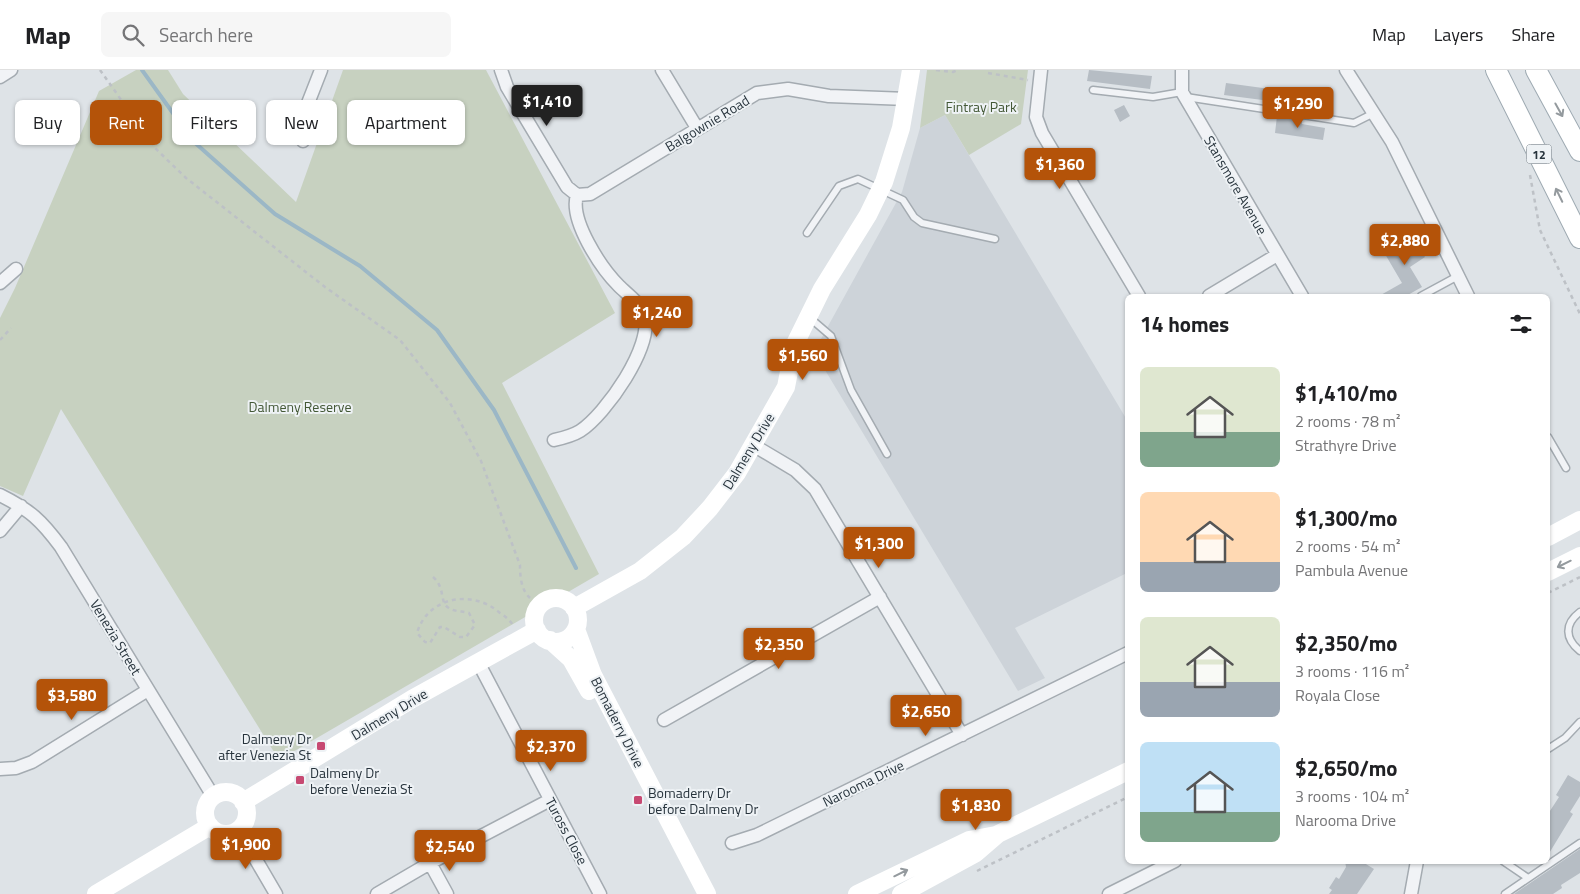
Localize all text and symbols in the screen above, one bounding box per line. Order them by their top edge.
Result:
search box [101,12,451,57]
text: Map [25,17,71,53]
text: Search here [159,20,253,49]
icon: search [119,21,147,49]
text: Map [1372,21,1406,48]
text: Layers [1434,21,1483,48]
text: Share [1511,21,1555,48]
pin: $1,410 [506,85,588,127]
pin: $1,290 [1257,87,1339,129]
text: $1,410 [522,89,572,113]
street label: Balgownie Road [661,90,753,156]
text: $1,290 [1273,91,1323,115]
park label: Fintray Park [945,96,1017,117]
chip: Buy [15,100,80,145]
chip: Rent [90,100,162,145]
chip: Filters [172,100,256,145]
chip: New [266,100,337,145]
chip: Apartment [347,100,465,145]
one-way arrow [1554,102,1564,117]
street label: Stansmore Avenue [1199,132,1273,238]
road number: 12 [1526,144,1552,164]
pin: $1,360 [1019,148,1101,190]
text: $1,360 [1035,152,1085,176]
one-way arrow [1554,187,1564,202]
pin: $2,880 [1364,224,1446,266]
text: $2,880 [1380,228,1430,252]
pin: $1,240 [616,296,698,338]
text: $1,240 [632,300,682,324]
text: 14 homes [1140,308,1229,340]
icon: filters [1507,310,1535,338]
pin: $1,560 [762,338,844,381]
text: $1,560 [778,343,828,367]
text: $1,410/mo [1295,377,1397,409]
icon: home [1180,387,1240,447]
park label: Dalmeny Reserve [249,396,352,417]
street label: Dalmeny Drive [717,409,779,493]
text: 2 rooms · 78 m² [1295,409,1400,433]
text: Strathyre Drive [1295,433,1397,457]
text: $1,300/mo [1295,502,1397,534]
icon: home [1180,512,1240,572]
pin: $1,300 [838,526,920,569]
text: $1,300 [854,531,904,555]
text: 2 rooms · 54 m² [1295,534,1400,558]
text: Pambula Avenue [1295,558,1408,582]
one-way arrow [1557,560,1572,569]
street label: Venezia Street [85,595,147,679]
text: $2,350/mo [1295,627,1397,659]
pin: $2,350 [738,628,820,670]
text: $2,350 [754,632,804,656]
icon: home [1180,637,1240,697]
text: 3 rooms · 116 m² [1295,659,1409,683]
street label: Bomaderry Drive [586,673,650,771]
pin: $3,580 [31,678,113,721]
text: $3,580 [47,683,97,707]
street label: Dalmeny Drive [347,683,431,745]
text: Royala Close [1295,683,1380,707]
pin: $2,650 [885,694,967,737]
text: $2,650 [901,699,951,723]
place label: Dalmeny Dr after Venezia St [218,728,311,765]
pin: $2,370 [510,730,592,772]
text: $2,370 [526,734,576,758]
marker: Dalmeny Dr after Venezia St [315,740,327,752]
text: $2,650/mo [1295,752,1397,784]
street label: Narooma Drive [819,754,907,812]
place label: Dalmeny Dr before Venezia St [310,762,413,799]
icon: home [1180,762,1240,822]
marker: Dalmeny Dr before Venezia St [294,774,306,786]
place label: Bomaderry Dr before Dalmeny Dr [648,782,759,819]
text: 3 rooms · 104 m² [1295,784,1409,808]
pin: $1,830 [935,788,1017,831]
text: $1,830 [951,793,1001,817]
street label: Tuross Close [540,794,594,868]
marker: Bomaderry Dr before Dalmeny Dr [632,794,644,806]
text: Narooma Drive [1295,808,1396,832]
pin: $1,900 [205,828,287,870]
pin: $2,540 [409,830,491,872]
text: $1,900 [221,832,271,856]
text: $2,540 [425,834,475,858]
one-way arrow [893,868,908,877]

